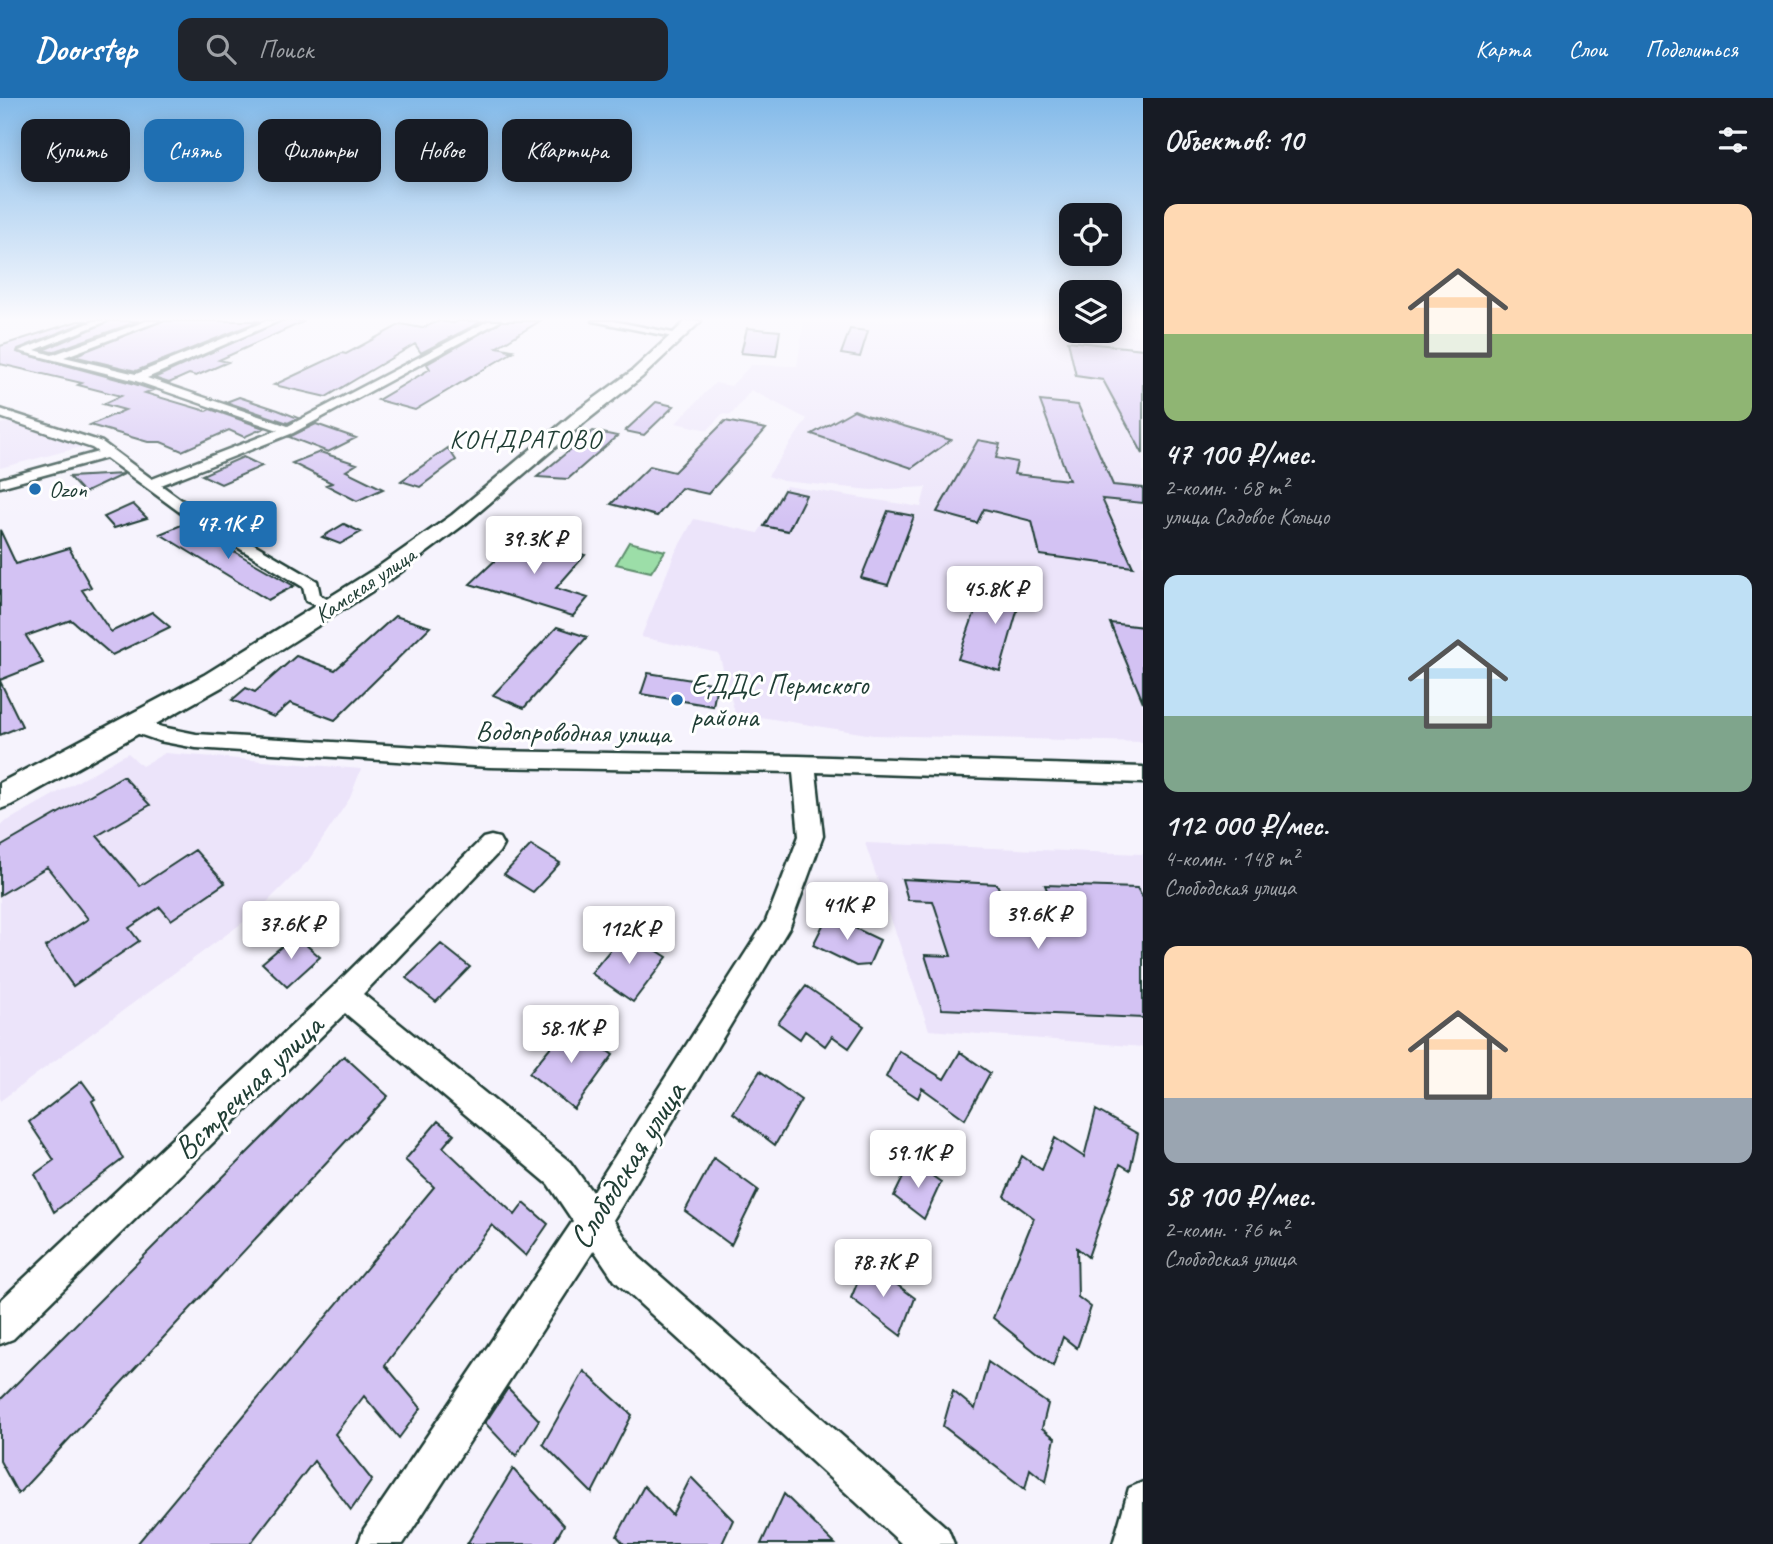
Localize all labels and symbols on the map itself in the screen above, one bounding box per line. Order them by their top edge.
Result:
district label: КОНДРАТОВО [449,423,604,456]
place label: Ozon [49,475,87,504]
marker: Ozon [27,481,43,497]
pin: 47.1K ₽ [163,502,293,561]
pin: 39.3K ₽ [469,517,599,576]
street label: Камская улица [309,539,423,629]
pin: 45.8K ₽ [930,566,1060,626]
place label: ЕДДС Пермского района [691,667,871,734]
marker: ЕДДС Пермского района [669,692,685,708]
street label: Водопроводная улица [475,713,673,751]
pin: 41K ₽ [798,882,896,942]
pin: 39.6K ₽ [973,892,1103,951]
pin: 37.6K ₽ [226,902,356,961]
pin: 112K ₽ [572,906,686,966]
street label: Встречная улица [164,1003,333,1169]
pin: 58.1K ₽ [506,1006,636,1065]
street label: Слободская улица [559,1071,696,1256]
pin: 59.1K ₽ [853,1130,983,1190]
pin: 78.7K ₽ [818,1240,948,1299]

